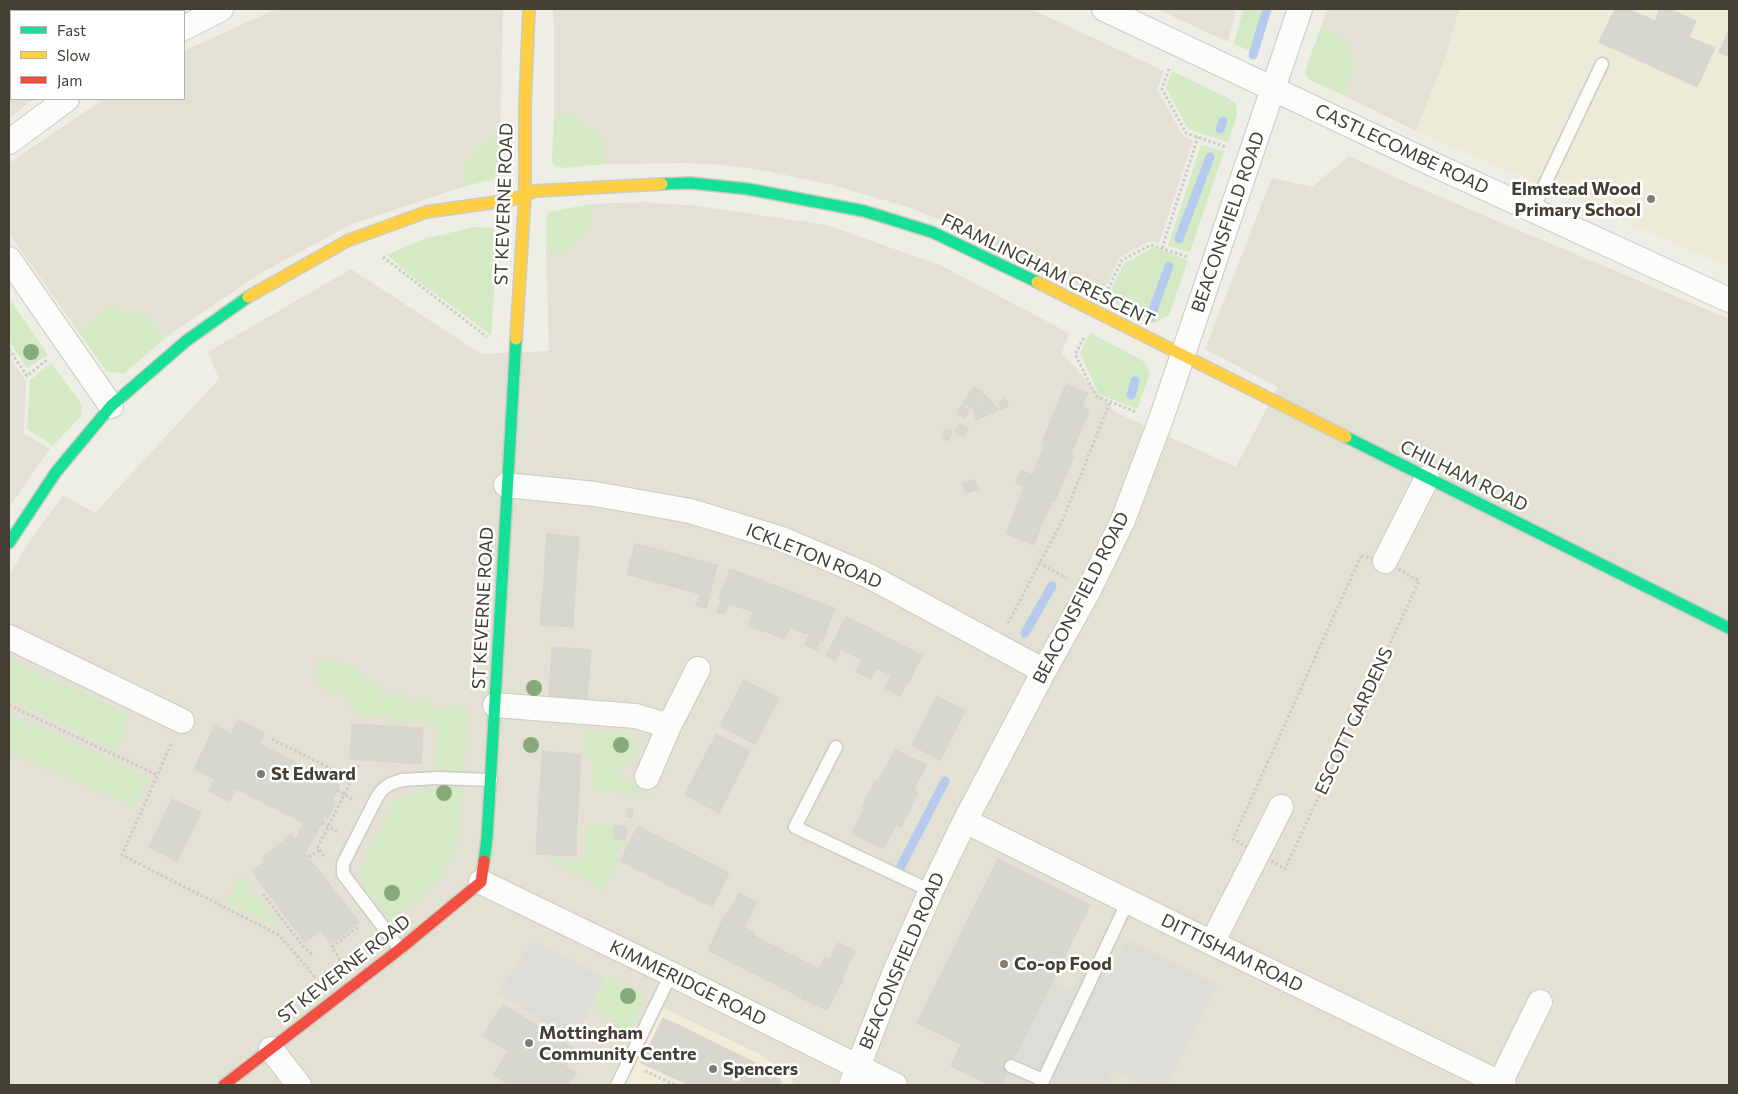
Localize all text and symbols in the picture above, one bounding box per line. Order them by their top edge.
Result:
legend [10,10,185,100]
text: Fast [57,21,86,39]
text: Slow [57,46,90,64]
text: Jam [57,71,82,89]
street label: CASTLECOMBE ROAD [1312,99,1492,199]
street label: ST KEVERNE ROAD [490,122,518,286]
street label: BEACONSFIELD ROAD [1187,129,1269,315]
place label: Elmstead Wood Primary School [1511,178,1641,220]
marker: Elmstead Wood Primary School [1645,193,1657,205]
street label: FRAMLINGHAM CRESCENT [938,209,1158,331]
street label: CHILHAM ROAD [1397,436,1531,516]
street label: BEACONSFIELD ROAD [1028,508,1134,688]
street label: ICKLETON ROAD [743,519,885,593]
street label: ST KEVERNE ROAD [468,526,498,690]
street label: ESCOTT GARDENS [1310,644,1398,798]
place label: St Edward [271,763,356,785]
marker: St Edward [255,768,267,780]
street label: BEACONSFIELD ROAD [855,869,949,1053]
street label: DITTISHAM ROAD [1158,909,1306,997]
street label: ST KEVERNE ROAD [273,910,415,1028]
street label: KIMMERIDGE ROAD [606,936,770,1030]
place label: Co-op Food [1014,953,1112,975]
marker: Co-op Food [998,958,1010,970]
place label: Mottingham Community Centre [539,1022,697,1064]
marker: Mottingham Community Centre [523,1037,535,1049]
place label: Spencers [723,1058,798,1080]
marker: Spencers [707,1063,719,1075]

